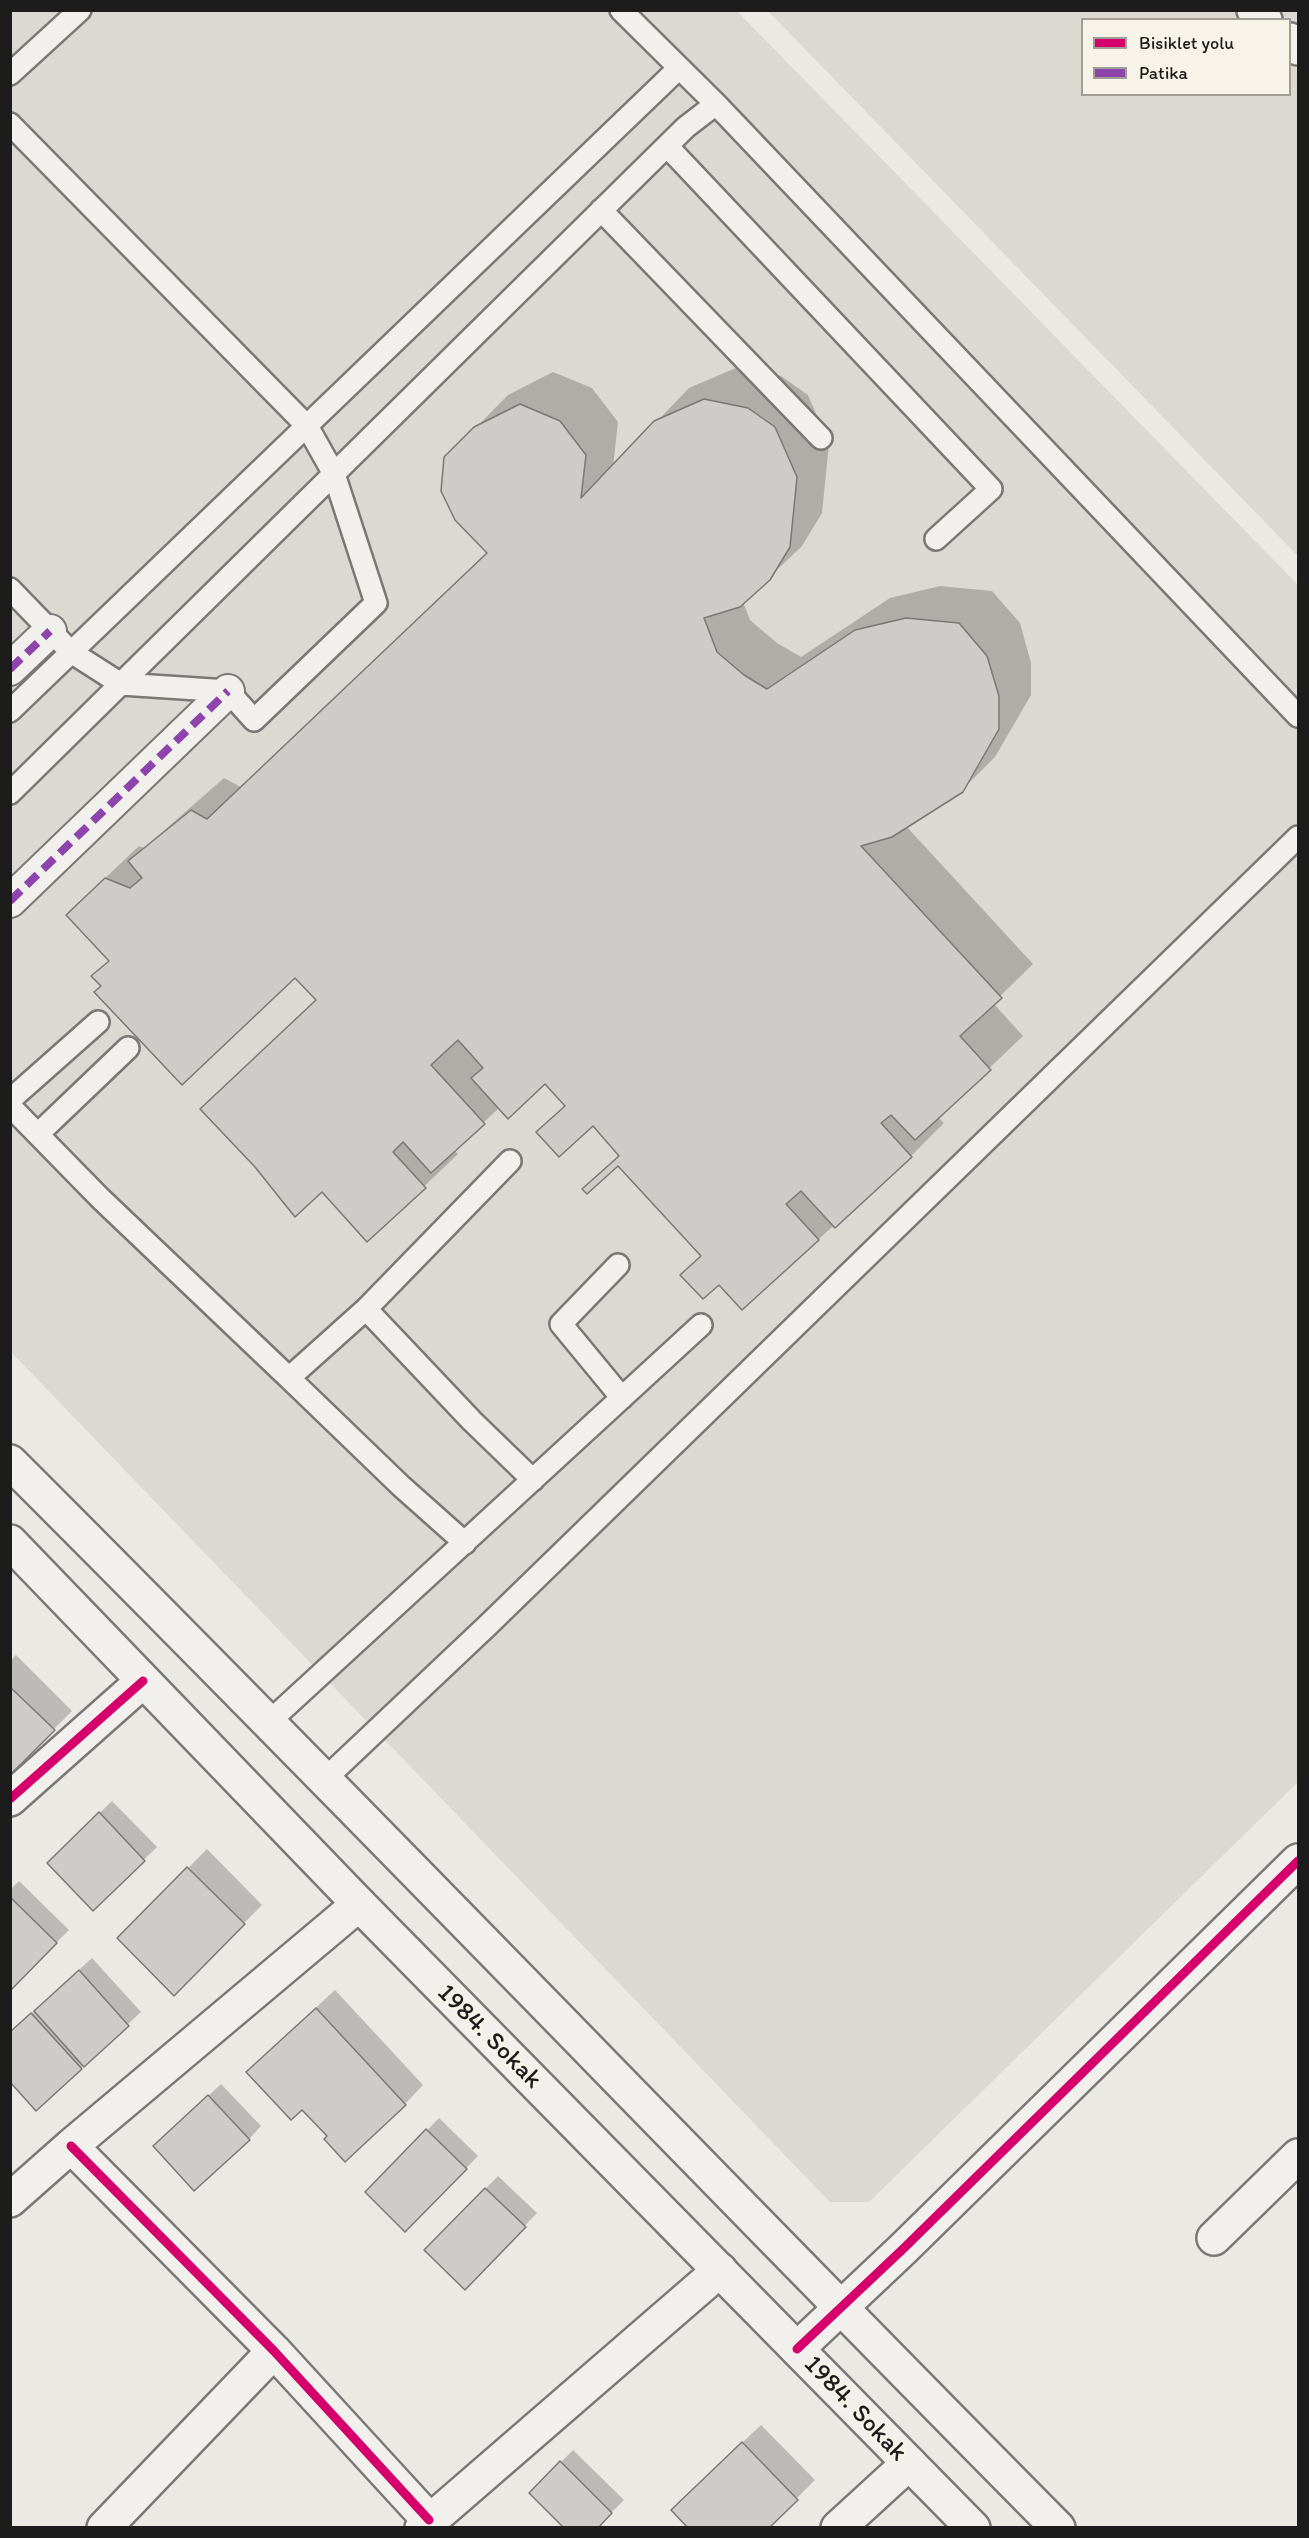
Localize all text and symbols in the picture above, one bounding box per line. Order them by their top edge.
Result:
legend [1081,18,1291,96]
text: Bisiklet yolu [1139,32,1234,54]
text: Patika [1139,62,1188,84]
street label: 1984. Sokak [430,1978,548,2096]
street label: 1984. Sokak [797,2350,913,2468]

